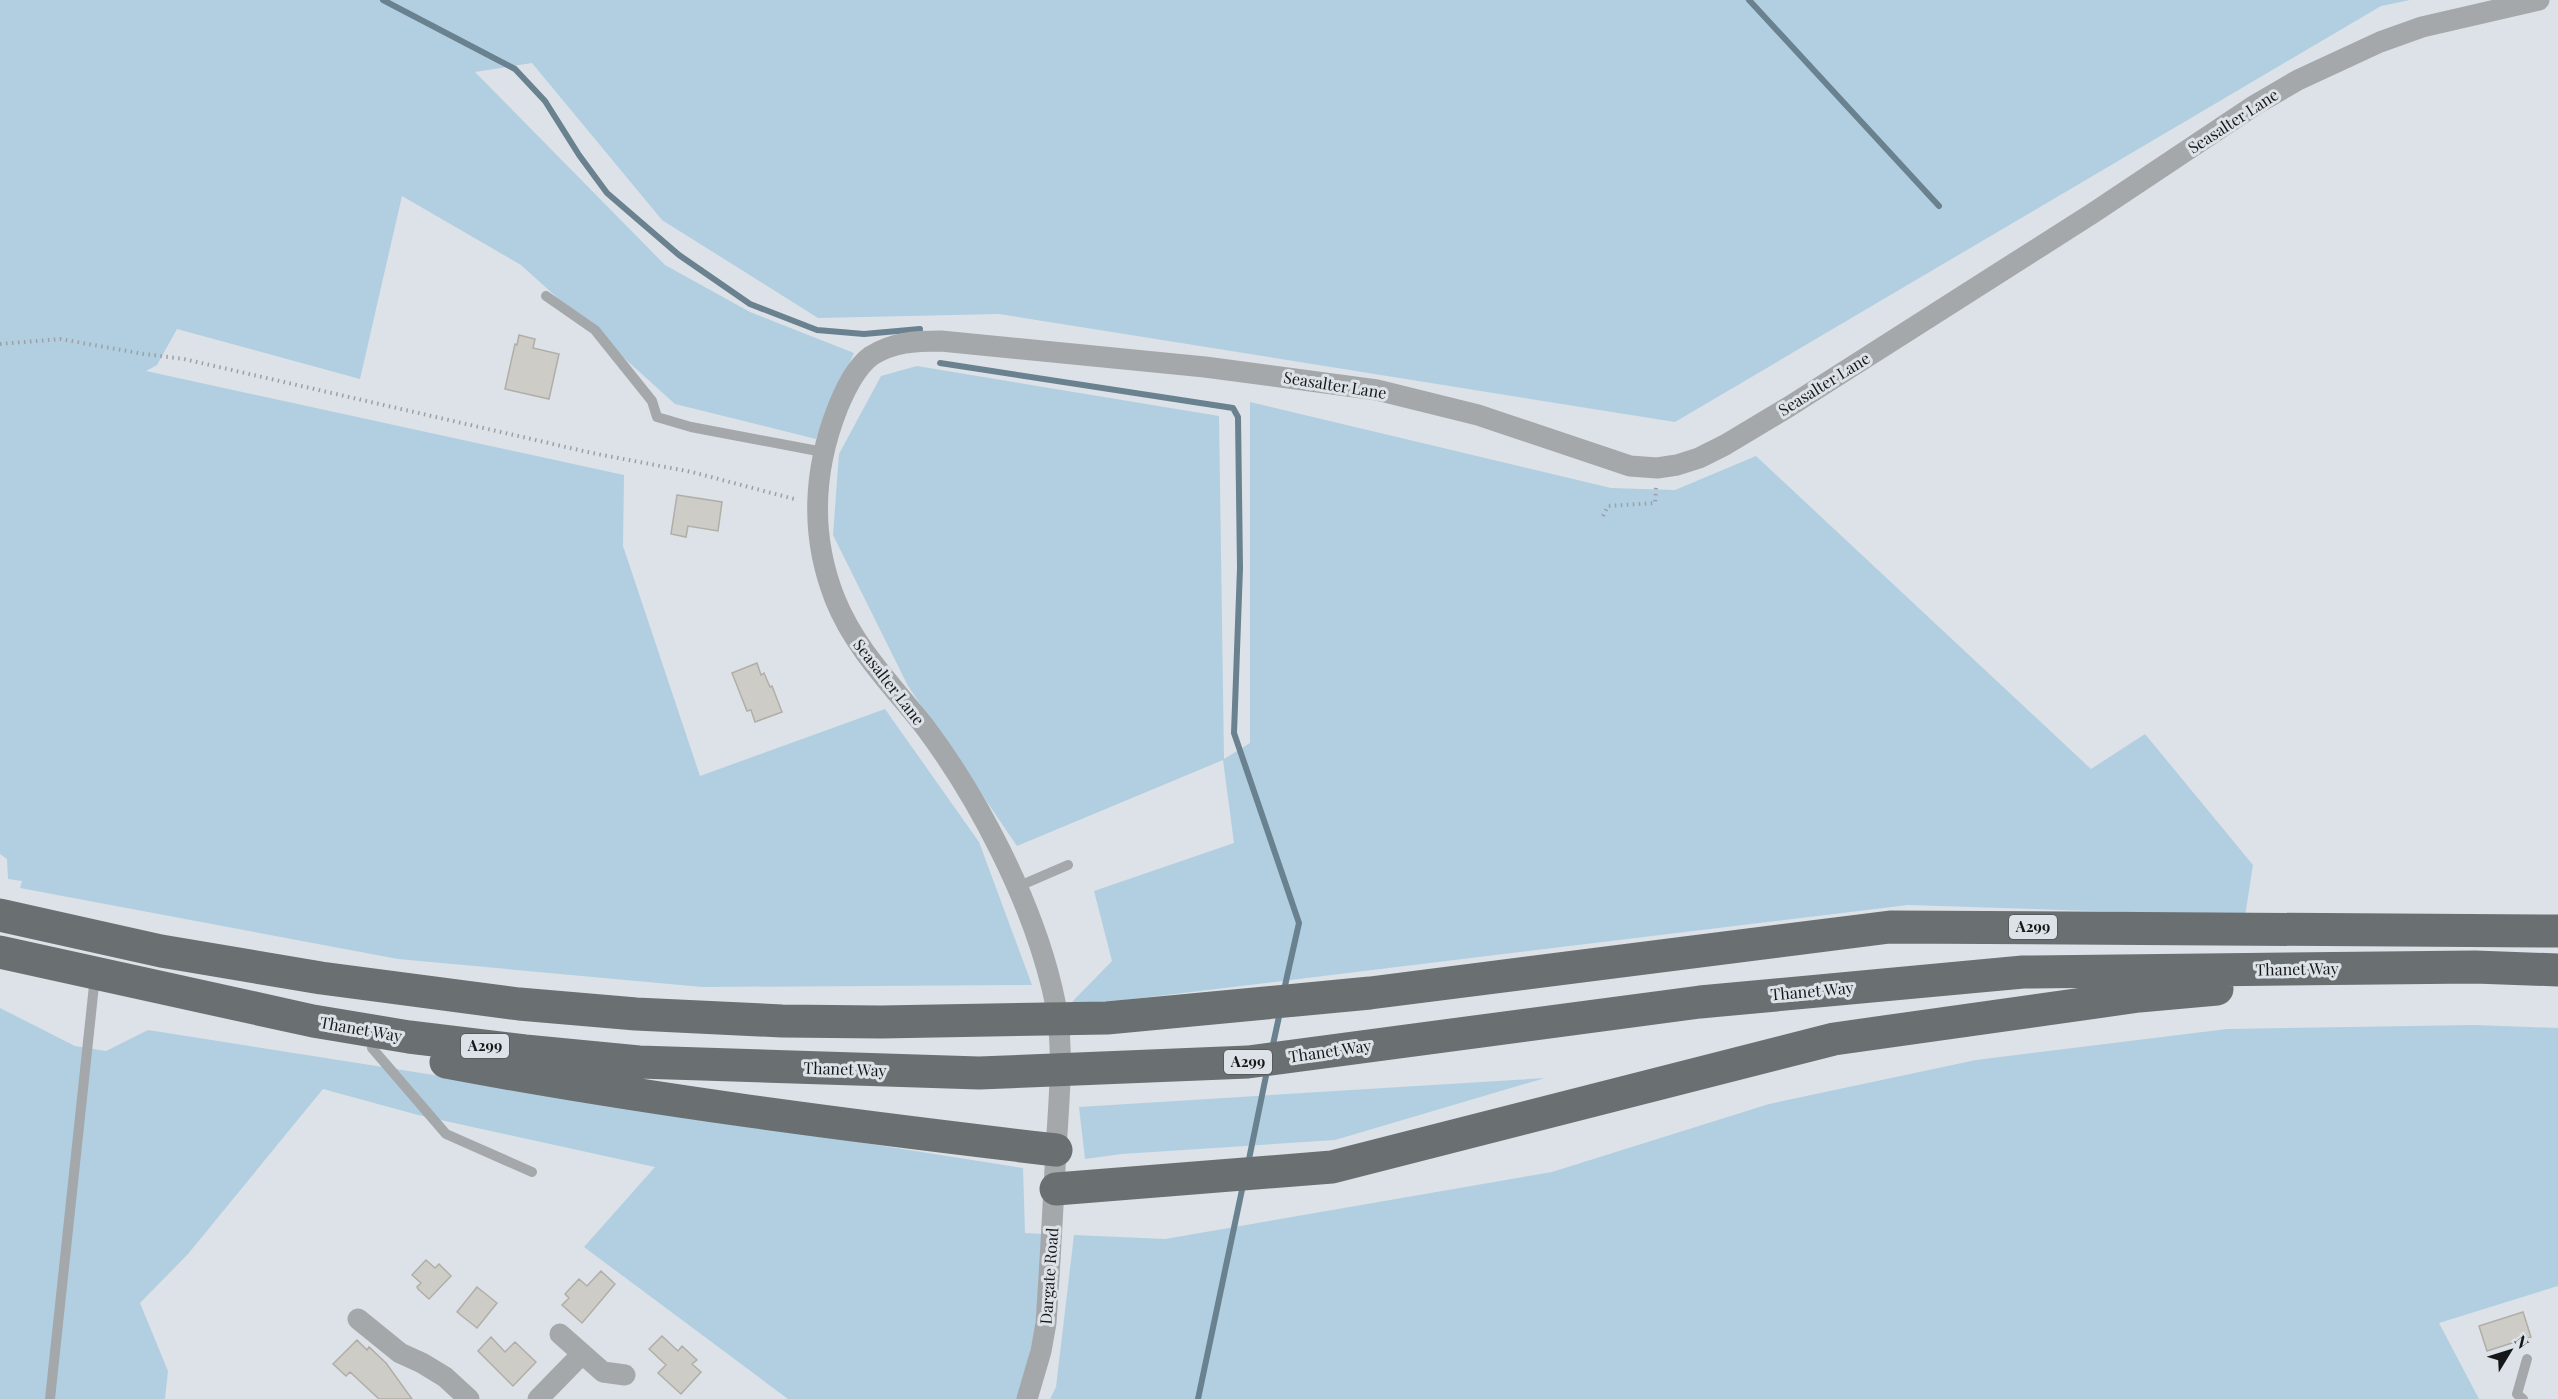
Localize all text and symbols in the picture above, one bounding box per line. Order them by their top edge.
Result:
street label: Seasalter Lane [2183,83,2282,158]
street label: Seasalter Lane [1774,347,1873,420]
street label: Seasalter Lane [1282,366,1388,403]
street label: Seasalter Lane [849,634,930,729]
road number: A299 [2009,915,2057,939]
street label: Thanet Way [2255,957,2339,980]
street label: Thanet Way [1770,976,1854,1005]
street label: Thanet Way [318,1011,404,1046]
road number: A299 [461,1034,509,1058]
street label: Thanet Way [1287,1034,1373,1067]
road number: A299 [1224,1050,1272,1074]
street label: Thanet Way [803,1057,887,1080]
street label: Dargate Road [1035,1227,1062,1325]
north arrow [2480,1321,2540,1381]
text: N [2510,1330,2534,1353]

